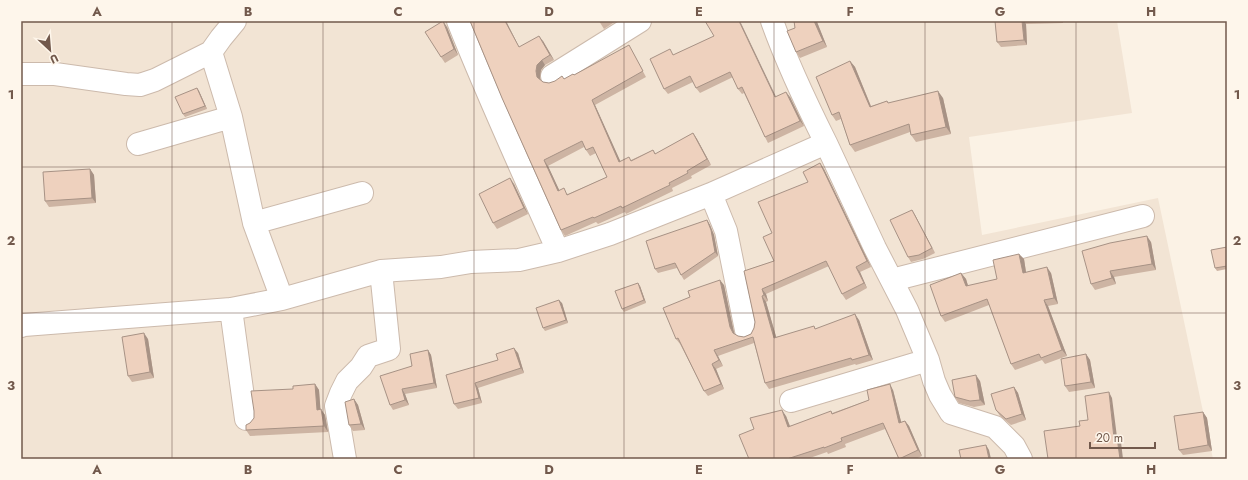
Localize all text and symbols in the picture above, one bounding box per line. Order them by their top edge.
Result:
text: A [91,2,102,21]
text: B [244,2,253,21]
text: C [393,2,403,21]
text: D [544,2,554,21]
text: E [695,2,703,21]
text: F [846,2,854,21]
text: G [995,2,1006,21]
text: H [1146,2,1156,21]
north arrow [30,30,70,70]
text: U [47,50,61,68]
text: 1 [8,85,14,104]
text: 1 [1234,85,1240,104]
text: 2 [7,231,15,250]
text: 2 [1233,231,1241,250]
text: 3 [7,376,15,395]
text: 3 [1233,376,1241,395]
scale bar [1090,424,1155,450]
text: 20 m [1096,429,1123,447]
text: A [91,460,102,479]
text: B [244,460,253,479]
text: C [393,460,403,479]
text: D [544,460,554,479]
text: E [695,460,703,479]
text: F [846,460,854,479]
text: G [995,460,1006,479]
text: H [1146,460,1156,479]

